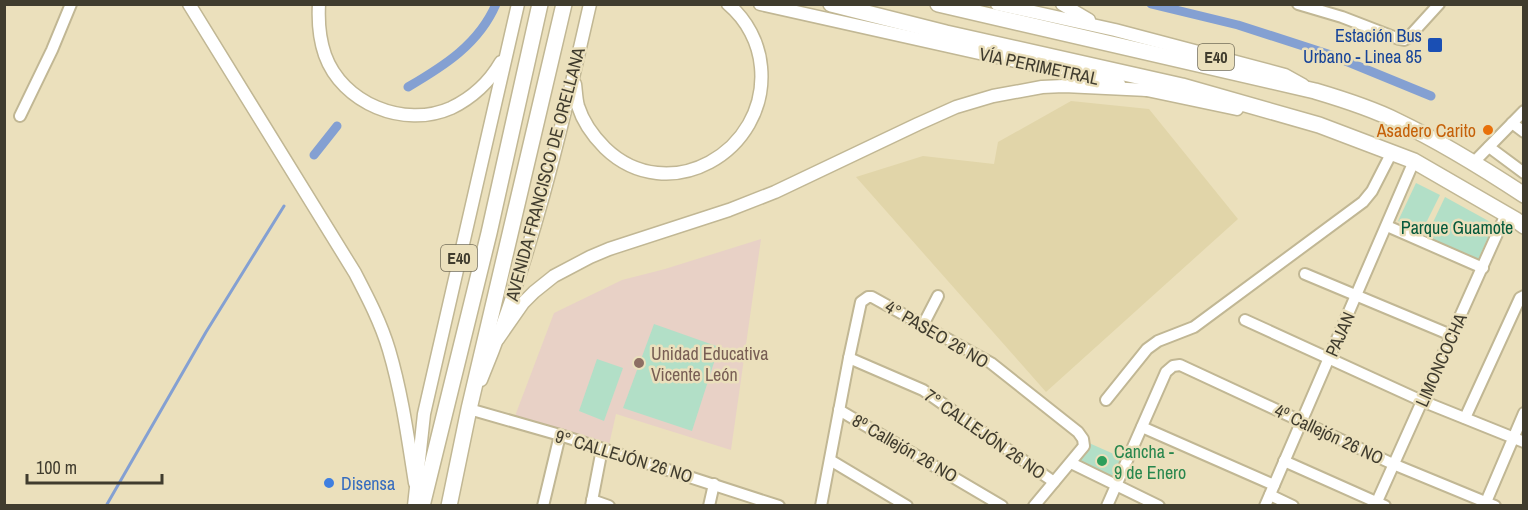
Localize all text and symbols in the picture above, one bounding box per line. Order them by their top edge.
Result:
place label: Estación Bus Urbano - Linea 85 [1303,23,1422,69]
marker: Estación Bus Urbano - Linea 85 [1426,36,1444,54]
street label: VÍA PERIMETRAL [977,41,1101,91]
street label: AVENIDA FRANCISCO DE ORELLANA [499,44,591,304]
road number: E40 [1198,44,1234,70]
place label: Asadero Carito [1376,118,1476,143]
marker: Asadero Carito [1481,123,1495,137]
park label: Parque Guamote [1401,215,1513,240]
road number: E40 [441,245,477,271]
street label: 4° PASEO 26 NO [880,294,994,374]
street label: PAJAN [1319,308,1361,360]
street label: LIMONCOCHA [1409,309,1473,411]
place label: Unidad Educativa Vicente León [651,341,768,387]
marker: Unidad Educativa Vicente León [632,356,646,370]
street label: 7° CALLEJÓN 26 NO [919,383,1051,485]
street label: 4º Callejón 26 NO [1270,398,1388,470]
street label: 8º Callejón 26 NO [848,408,962,488]
street label: 9° CALLEJÓN 26 NO [552,423,696,489]
place label: Cancha - 9 de Enero [1114,439,1186,485]
scale bar [27,447,162,485]
marker: Cancha - 9 de Enero [1095,454,1109,468]
text: 100 m [36,455,77,480]
place label: Disensa [341,471,395,496]
marker: Disensa [322,476,336,490]

